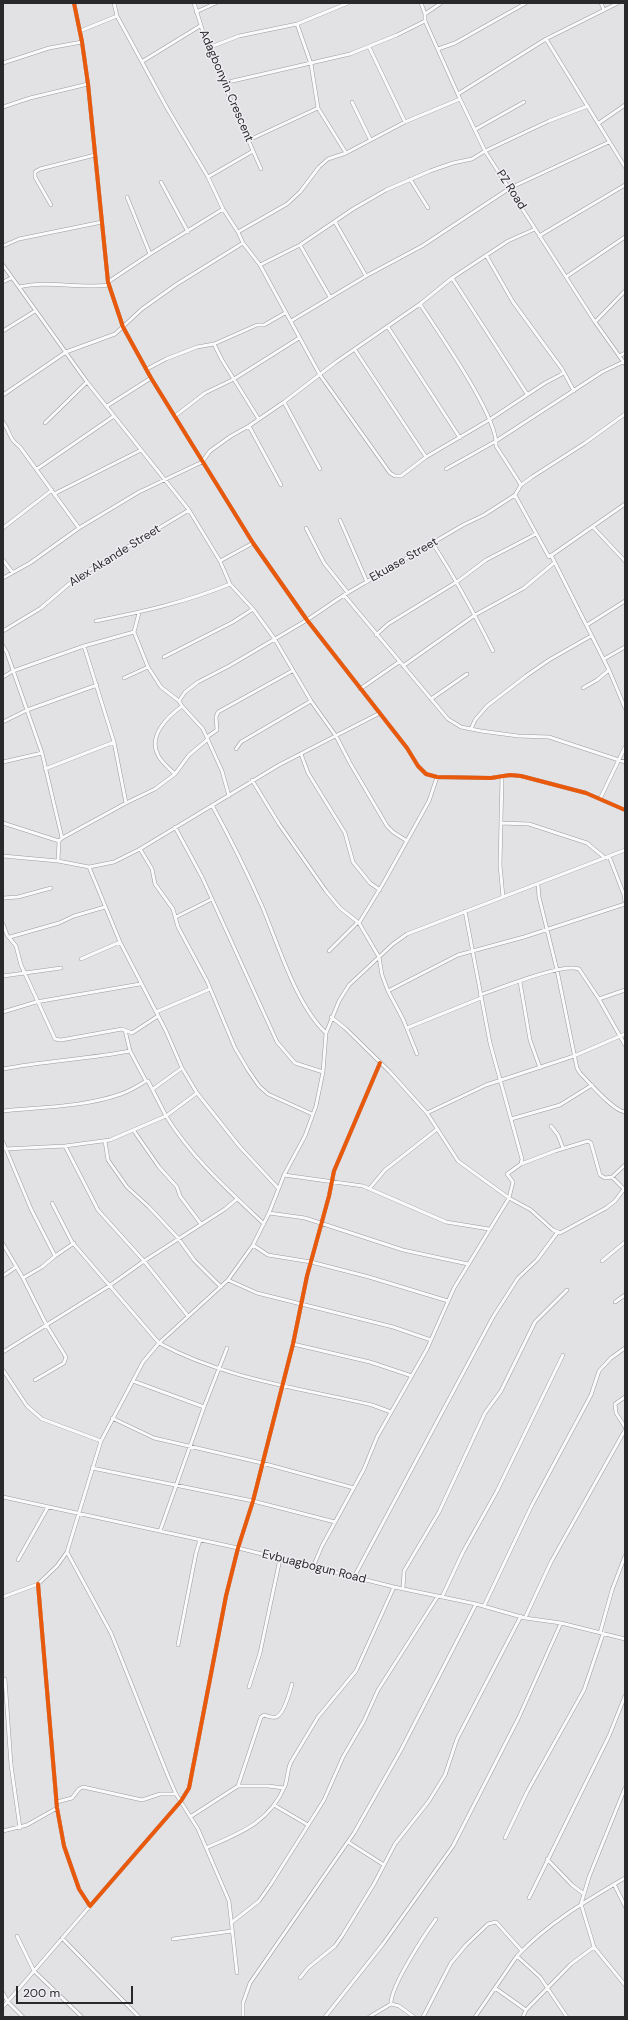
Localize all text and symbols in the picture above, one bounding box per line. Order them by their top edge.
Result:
street label: Adagbonyin Crescent [196,28,256,144]
street label: PZ Road [493,167,529,213]
street label: Alex Akande Street [67,522,163,590]
street label: Ekuase Street [367,535,441,585]
street label: Evbuagbogun Road [261,1547,367,1587]
scale bar [18,1978,135,2004]
text: 200 m [23,1985,60,2001]

